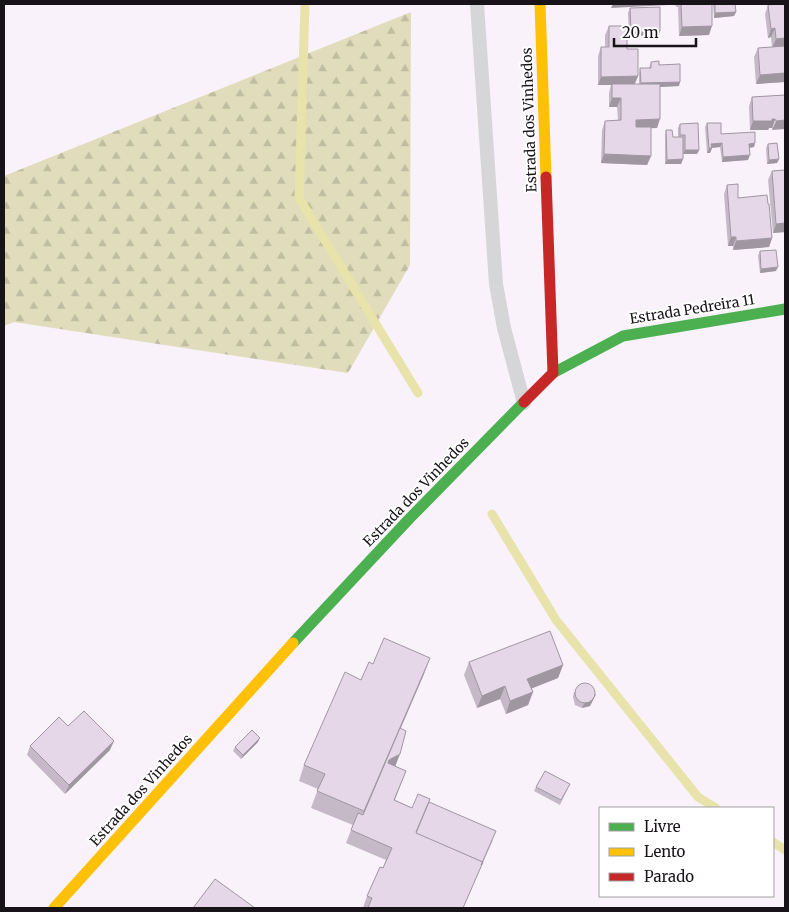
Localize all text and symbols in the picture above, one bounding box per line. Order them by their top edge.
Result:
scale bar [614,15,696,47]
text: 20 m [622,23,659,42]
street label: Estrada dos Vinhedos [517,47,541,193]
street label: Estrada Pedreira 11 [628,290,756,328]
street label: Estrada dos Vinhedos [359,434,473,550]
street label: Estrada dos Vinhedos [86,730,196,850]
legend [599,807,774,897]
text: Livre [644,817,681,836]
text: Lento [644,842,686,861]
text: Parado [644,867,694,886]

